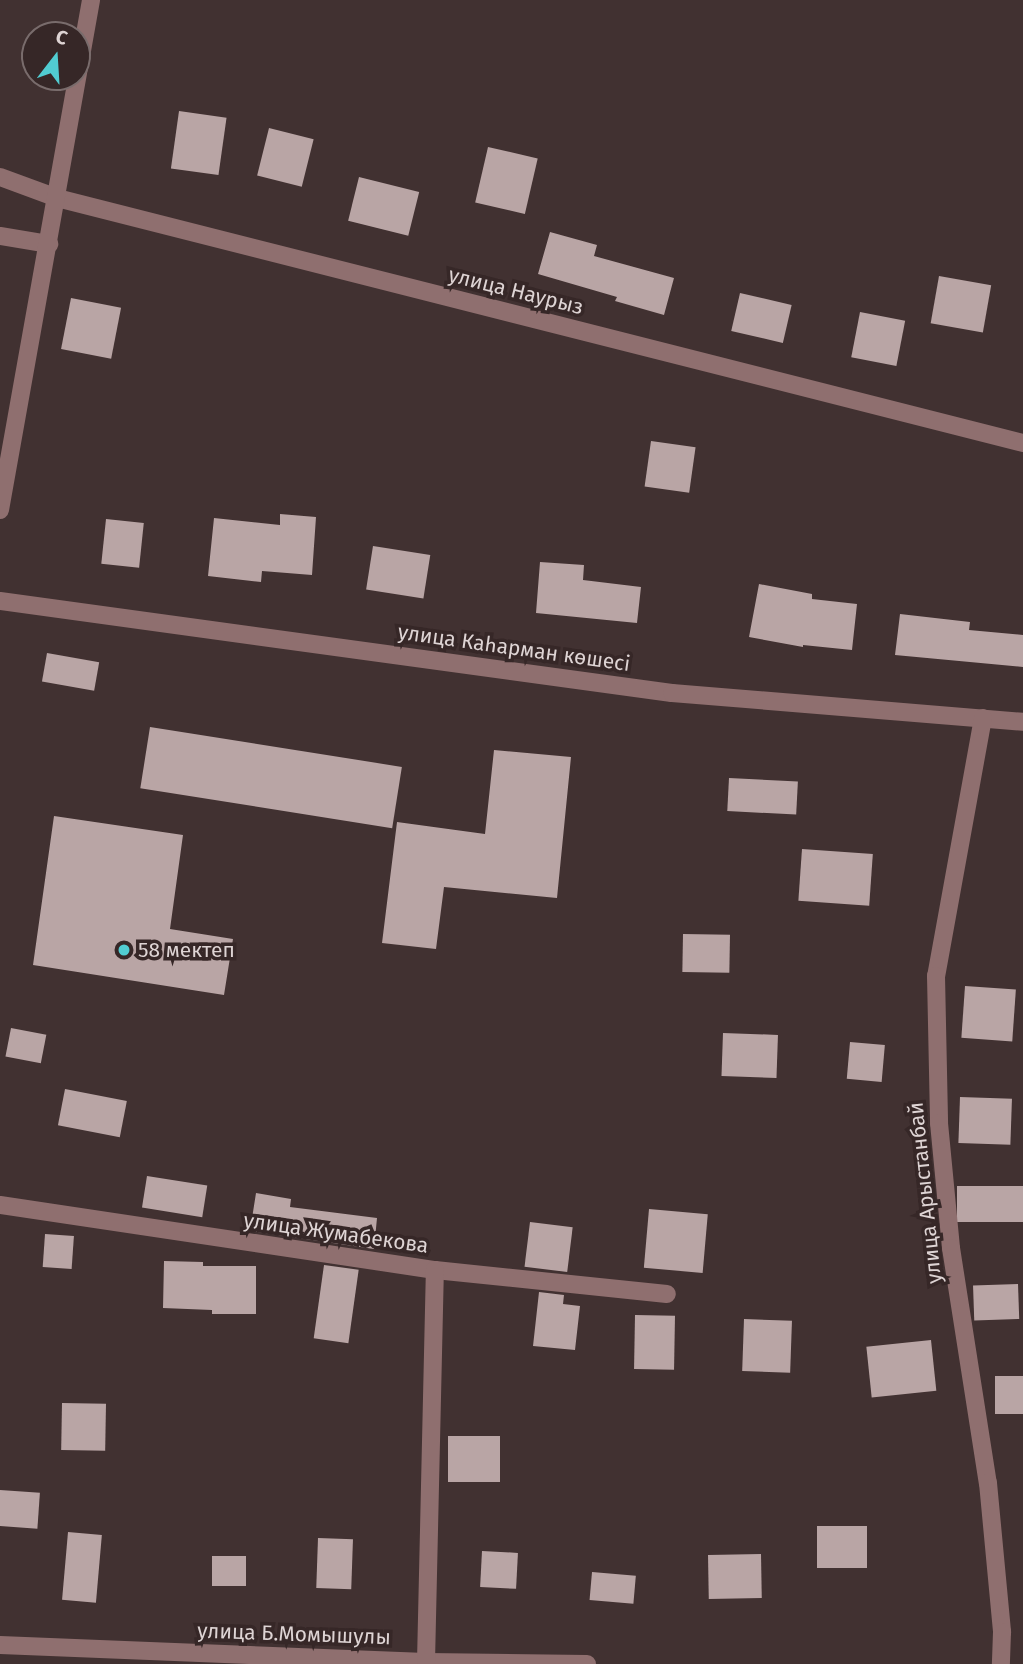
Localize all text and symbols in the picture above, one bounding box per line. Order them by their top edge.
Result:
north arrow [21,21,91,91]
text: С [53,25,70,50]
street label: улица Наурыз [446,262,586,320]
street label: улица Каһарман көшесі [396,619,632,677]
place label: 58 мектеп [138,937,235,963]
marker: 58 мектеп [116,942,132,958]
street label: улица Арыстанбай [903,1101,947,1285]
street label: улица Жумабекова [242,1208,430,1258]
street label: улица Б.Момышулы [197,1618,391,1650]

